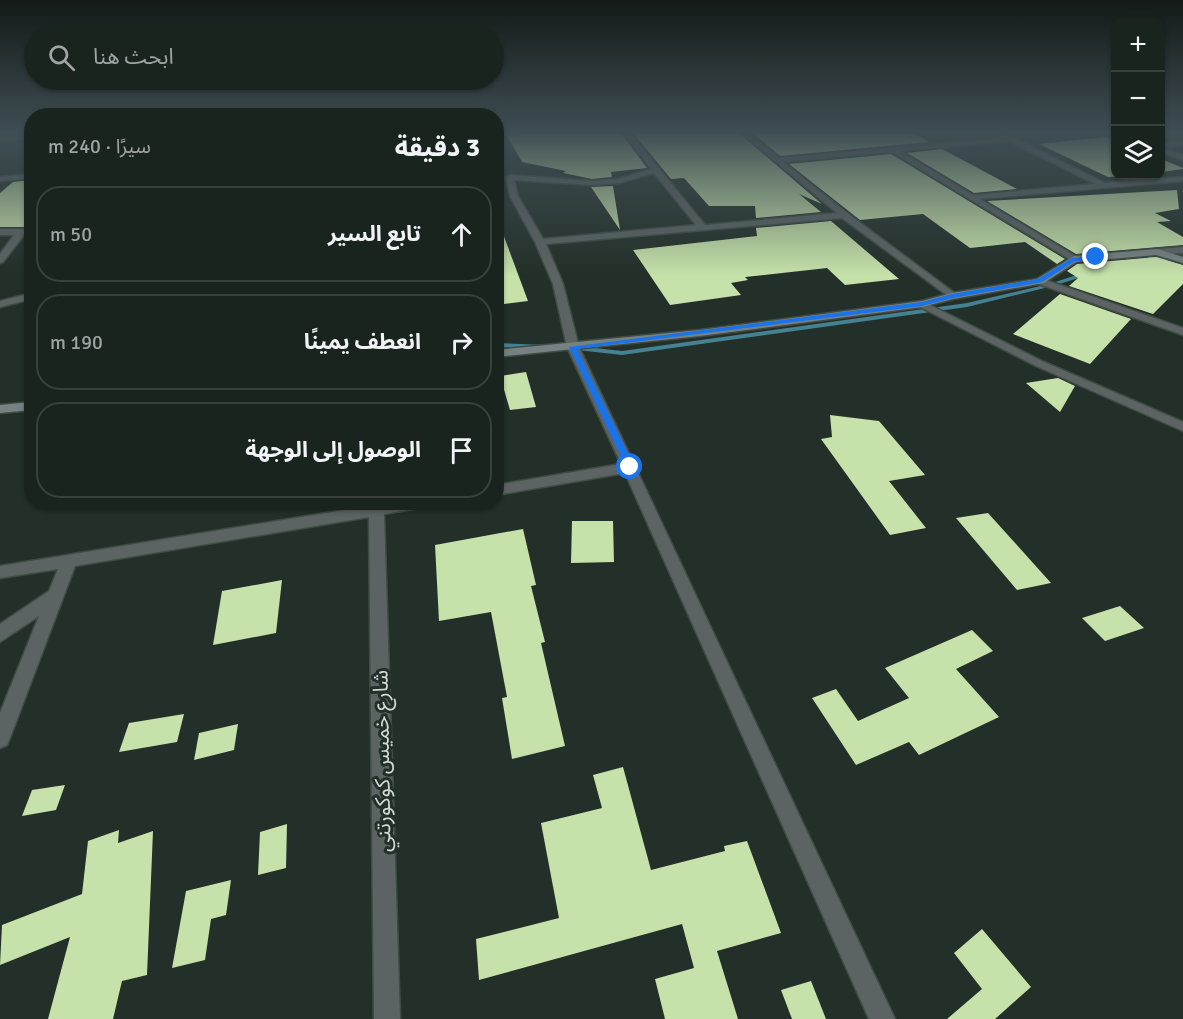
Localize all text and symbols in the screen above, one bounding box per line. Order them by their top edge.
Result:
map controls [1111,18,1165,180]
button: + [1111,18,1165,72]
search box [24,24,504,90]
icon: search [45,41,78,74]
text: ابحث هنا [93,43,174,70]
button: − [1111,72,1165,126]
button: layers [1111,126,1165,180]
text: 3 دقيقة [395,132,480,164]
text: سيرًا · 240 m [48,134,151,159]
icon: ahead [445,218,478,251]
text: تابع السير [328,220,421,247]
text: 50 m [50,222,92,247]
route end [1082,243,1108,269]
icon: right [445,326,478,359]
text: انعطف يمينًا [304,328,421,355]
text: 190 m [50,330,103,355]
icon: arrive [445,434,478,467]
text: الوصول إلى الوجهة [245,436,421,463]
route start [616,453,642,479]
street label: شارع خميس كوكورتني [367,670,399,852]

